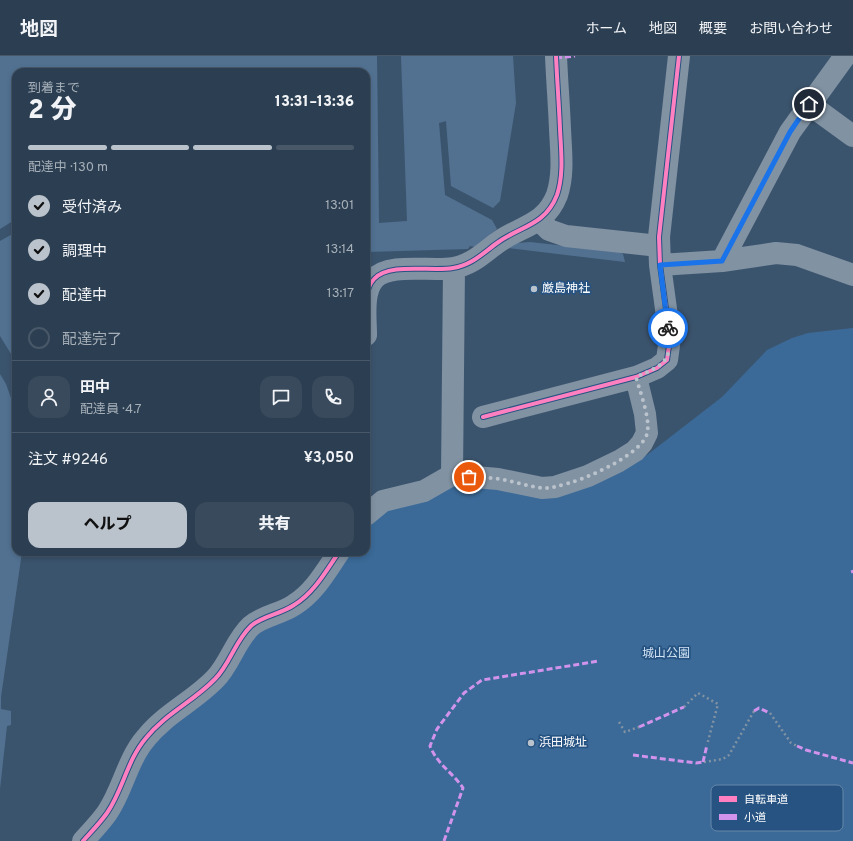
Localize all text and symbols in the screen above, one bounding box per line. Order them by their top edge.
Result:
text: 地図 [20,18,58,42]
text: ホーム [585,21,627,38]
text: 地図 [649,21,677,38]
text: 概要 [699,21,727,38]
text: お問い合わせ [749,21,833,38]
text: 到着まで [28,81,80,97]
pin [792,87,826,121]
text: 13:31–13:36 [275,93,354,112]
icon: home [798,93,820,115]
text: 2 分 [28,95,77,128]
text: 配達中 · 130 m [28,160,108,176]
icon: check [28,195,50,217]
text: 13:01 [325,198,354,214]
text: 受付済み [62,199,122,218]
icon: check [28,239,50,261]
text: 13:14 [326,242,354,258]
text: 調理中 [62,243,107,262]
place label: 厳島神社 [542,281,590,297]
icon: check [28,283,50,305]
marker: 厳島神社 [529,284,539,294]
text: 13:17 [327,286,354,302]
text: 配達中 [62,287,107,306]
courier [648,308,688,348]
icon: bike [657,317,679,339]
text: 配達完了 [62,331,122,350]
button: person [28,376,70,418]
button: chat [260,376,302,418]
button: phone [312,376,354,418]
text: 田中 [80,379,110,398]
text: 配達員 · 4.7 [80,402,142,418]
text: ¥3,050 [304,449,354,468]
text: 注文 #9246 [28,451,108,470]
pin [452,460,486,494]
icon: bag [458,466,480,488]
button: ヘルプ [28,502,187,548]
button: 共有 [195,502,354,548]
park label: 城山公園 [642,646,690,662]
place label: 浜田城址 [539,735,587,751]
marker: 浜田城址 [526,738,536,748]
legend [711,785,843,831]
text: 自転車道 [744,793,788,807]
text: 小道 [744,811,766,825]

